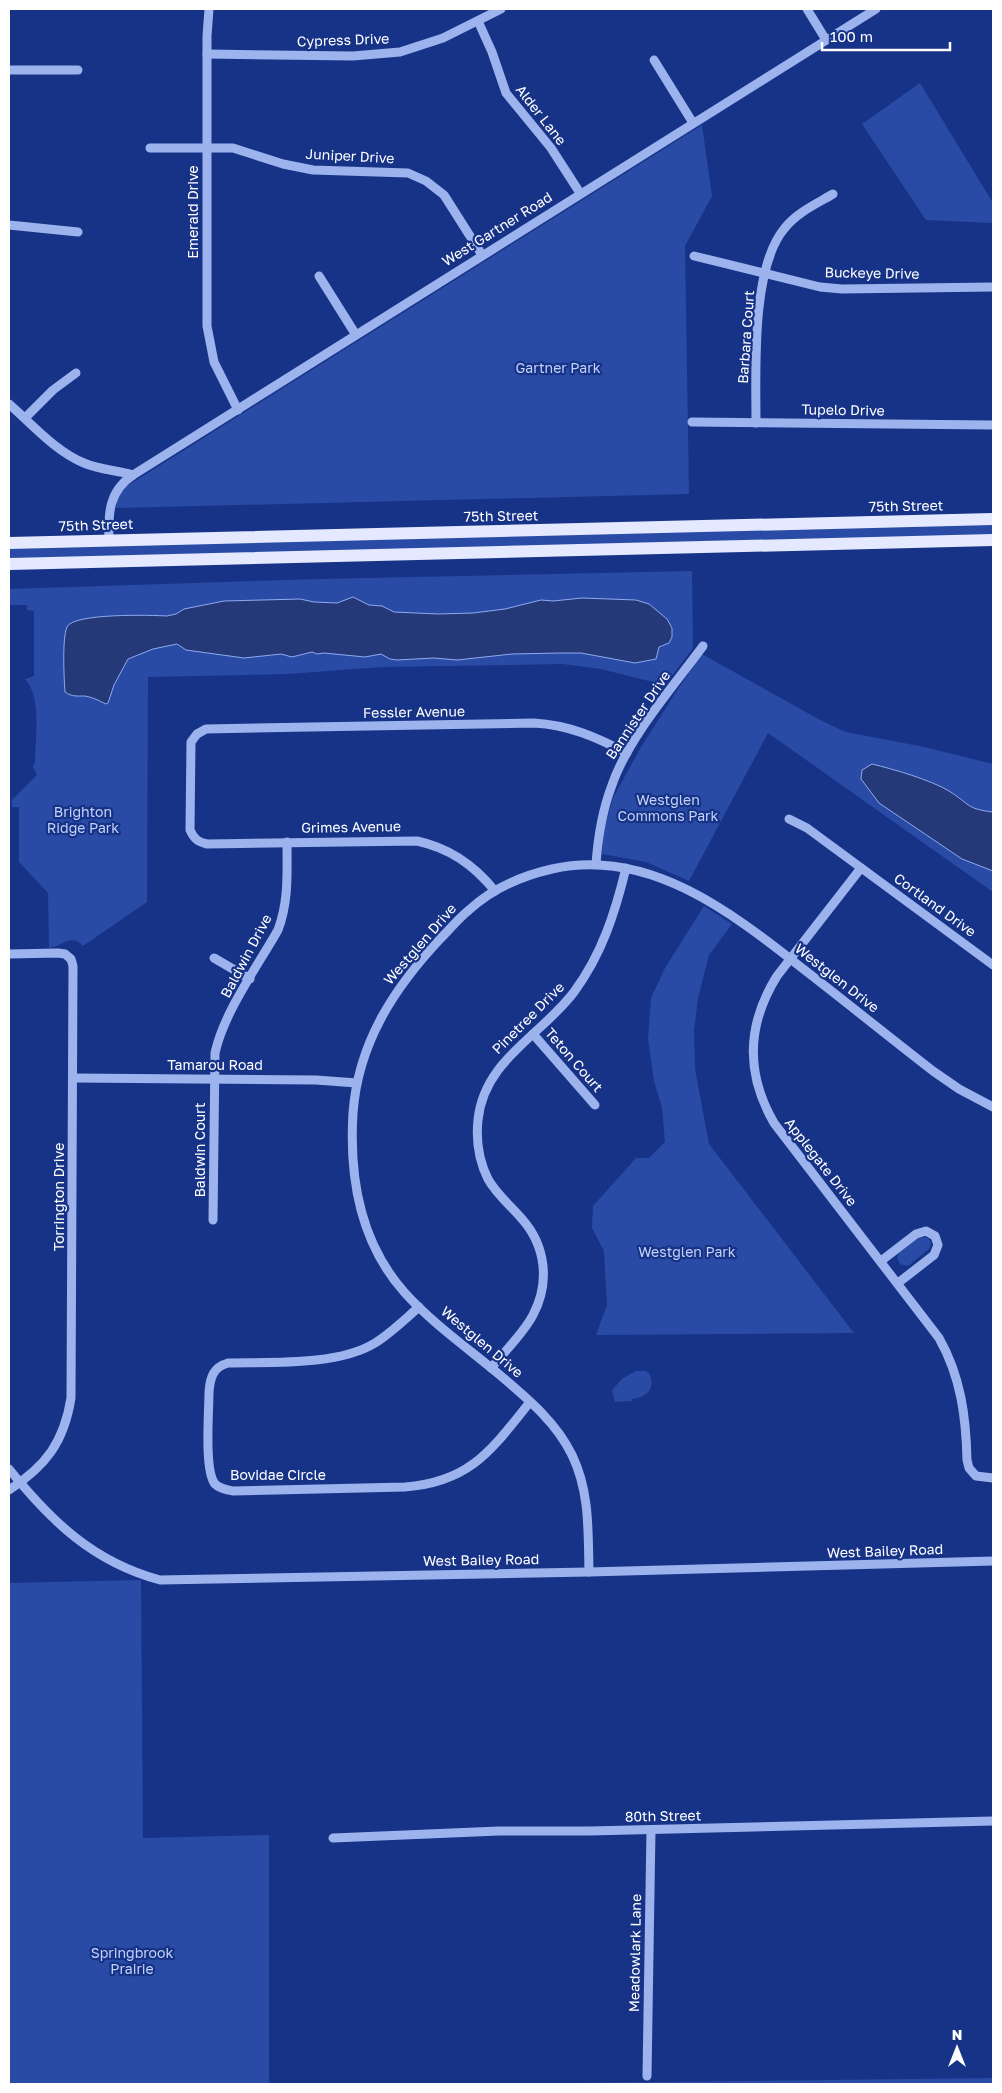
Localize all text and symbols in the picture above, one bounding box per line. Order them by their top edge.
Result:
scale bar [822,20,950,52]
text: 100 m [830,27,873,45]
street label: Cypress Drive [296,29,389,50]
street label: Alder Lane [513,81,570,148]
street label: Juniper Drive [305,145,395,166]
street label: Emerald Drive [184,165,201,259]
street label: West Gartner Road [439,188,555,269]
street label: Buckeye Drive [824,263,920,282]
street label: Barbara Court [734,290,757,384]
park label: Gartner Park [515,359,601,376]
street label: Tupelo Drive [801,400,885,419]
street label: 75th Street [868,496,943,515]
street label: 75th Street [463,506,538,525]
street label: 75th Street [58,515,134,534]
street label: Bannister Drive [602,667,673,762]
street label: Fessler Avenue [363,702,465,721]
park label: Westglen Commons Park [618,791,719,824]
park label: Brighton Ridge Park [47,803,119,836]
street label: Grimes Avenue [301,817,401,836]
street label: Cortland Drive [891,869,980,940]
street label: Westglen Drive [380,900,459,988]
street label: Baldwin Drive [216,911,275,1000]
street label: Westglen Drive [792,940,883,1016]
street label: Pinetree Drive [488,978,567,1057]
street label: Teton Court [542,1024,607,1095]
street label: Tamarou Road [167,1056,263,1073]
street label: Baldwin Court [191,1102,208,1198]
street label: Applegate Drive [782,1114,861,1209]
street label: Torrington Drive [50,1143,67,1251]
park label: Westglen Park [638,1243,736,1260]
street label: Westglen Drive [438,1302,527,1381]
street label: Bovidae Circle [230,1466,326,1483]
street label: West Bailey Road [827,1540,943,1561]
street label: West Bailey Road [423,1550,539,1569]
street label: 80th Street [625,1806,701,1825]
street label: Meadowlark Lane [625,1894,644,2012]
park label: Springbrook Prairie [91,1944,173,1977]
north arrow [932,2023,982,2073]
text: N [952,2026,962,2043]

